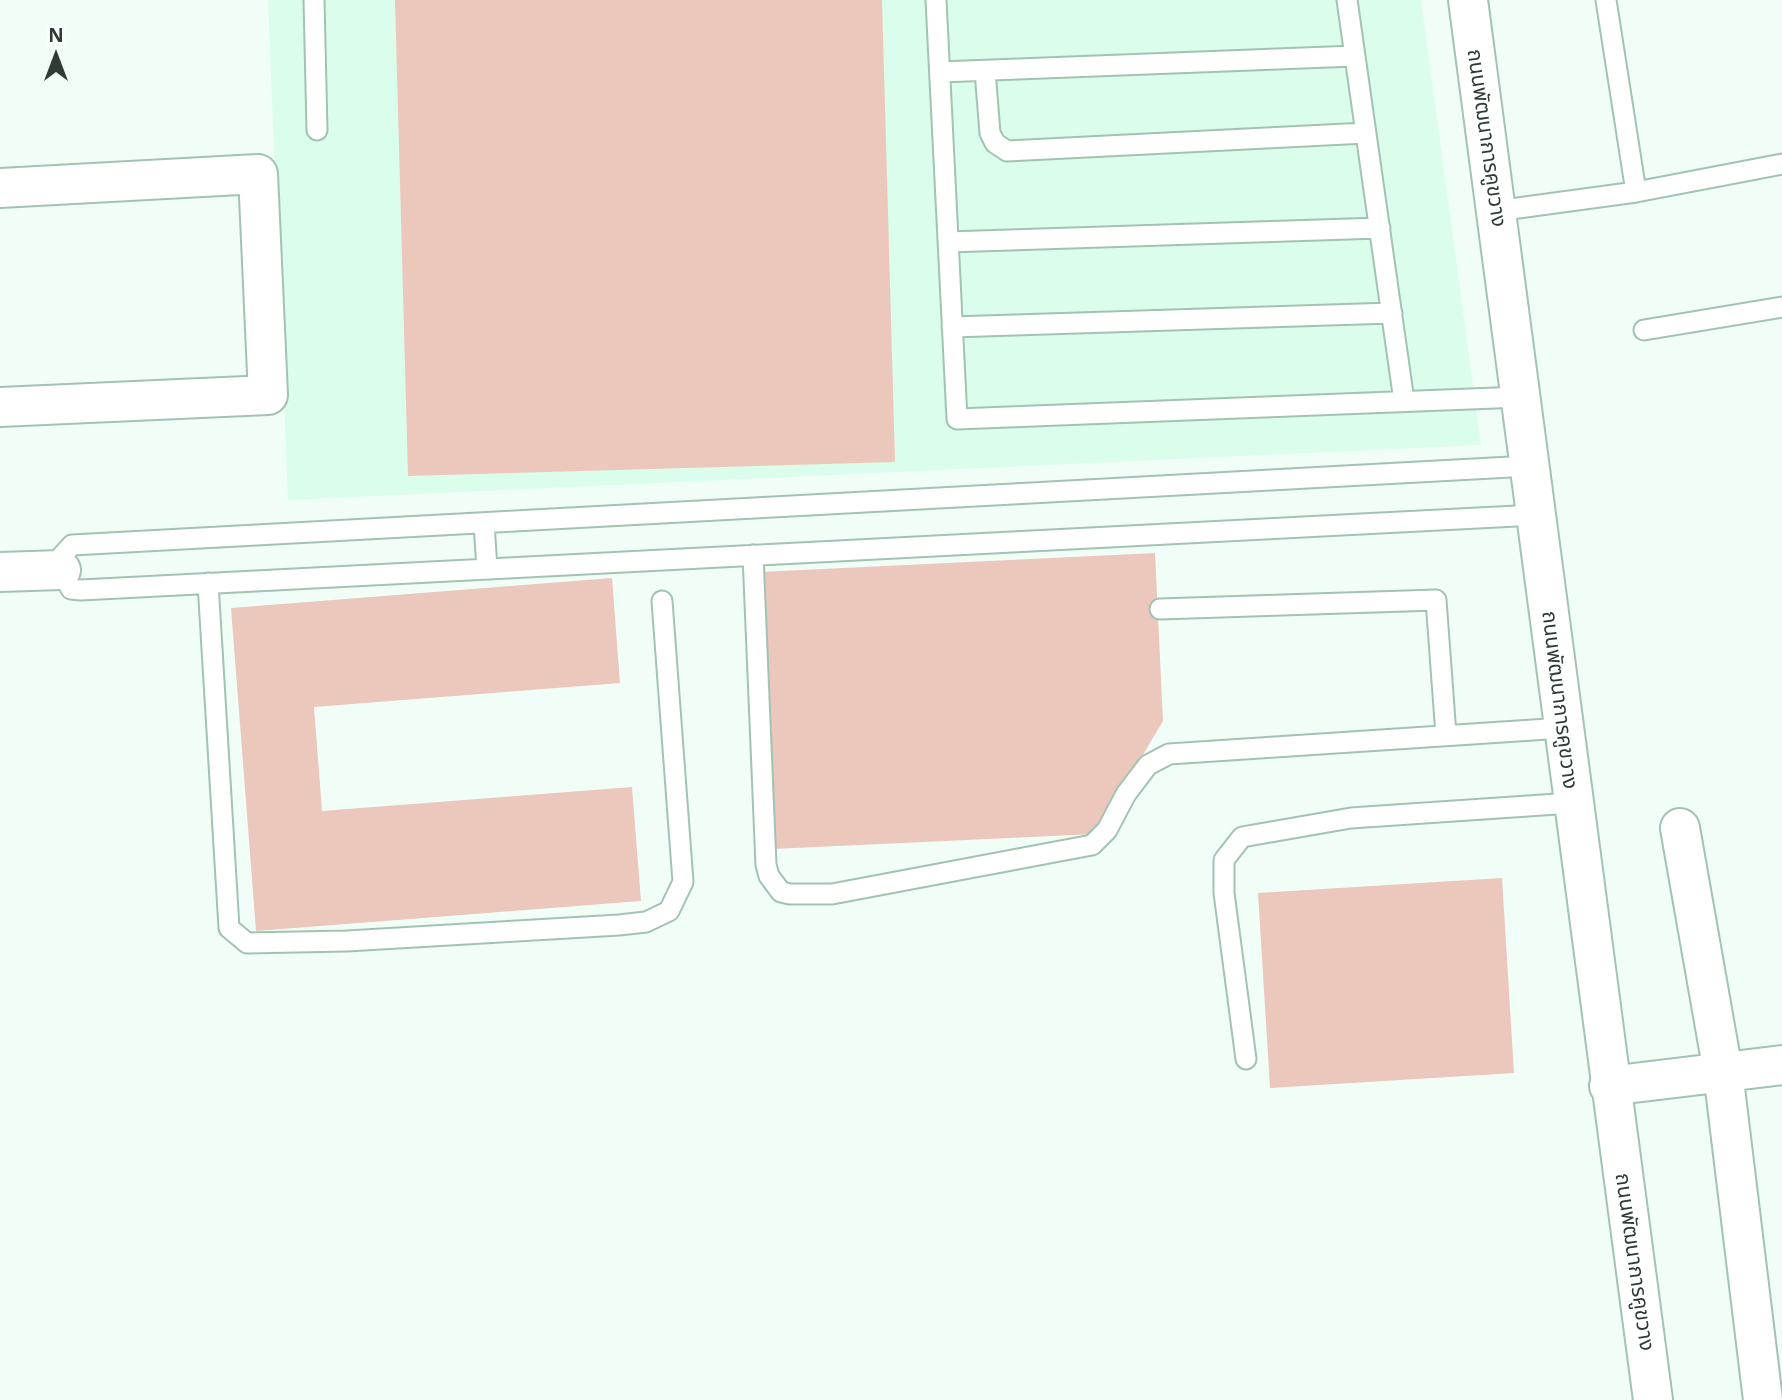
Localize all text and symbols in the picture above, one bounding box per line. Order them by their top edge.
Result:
north arrow [21,21,91,91]
text: N [48,22,64,48]
street label: ถนนพัฒนาการคูขวาง [1461,48,1511,228]
street label: ถนนพัฒนาการคูขวาง [1536,610,1582,790]
street label: ถนนพัฒนาการคูขวาง [1609,1172,1659,1352]

